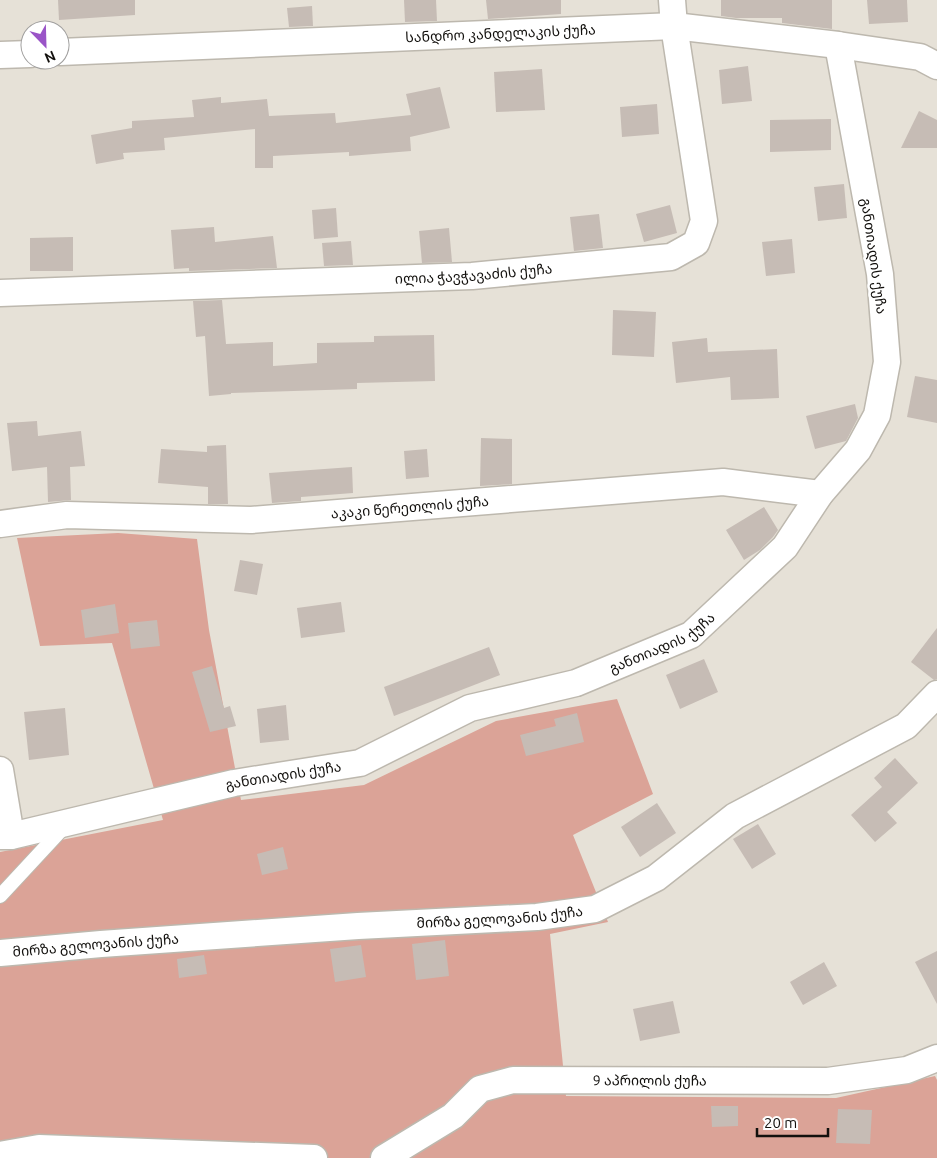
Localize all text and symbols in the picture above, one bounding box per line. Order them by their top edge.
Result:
north arrow [20,20,70,70]
street label: სანდრო კანდელაკის ქუჩა [405,21,596,45]
text: N [42,48,58,66]
street label: განთიადის ქუჩა [857,197,890,315]
street label: ილია ჭავჭავაძის ქუჩა [395,260,553,287]
street label: აკაკი წერეთლის ქუჩა [330,493,489,522]
street label: განთიადის ქუჩა [607,609,718,677]
street label: განთიადის ქუჩა [224,758,342,794]
street label: მირზა გელოვანის ქუჩა [416,903,584,931]
street label: მირზა გელოვანის ქუჩა [12,931,179,960]
street label: 9 აპრილის ქუჩა [593,1072,707,1090]
scale bar [757,1106,828,1138]
text: 20 m [764,1114,797,1131]

